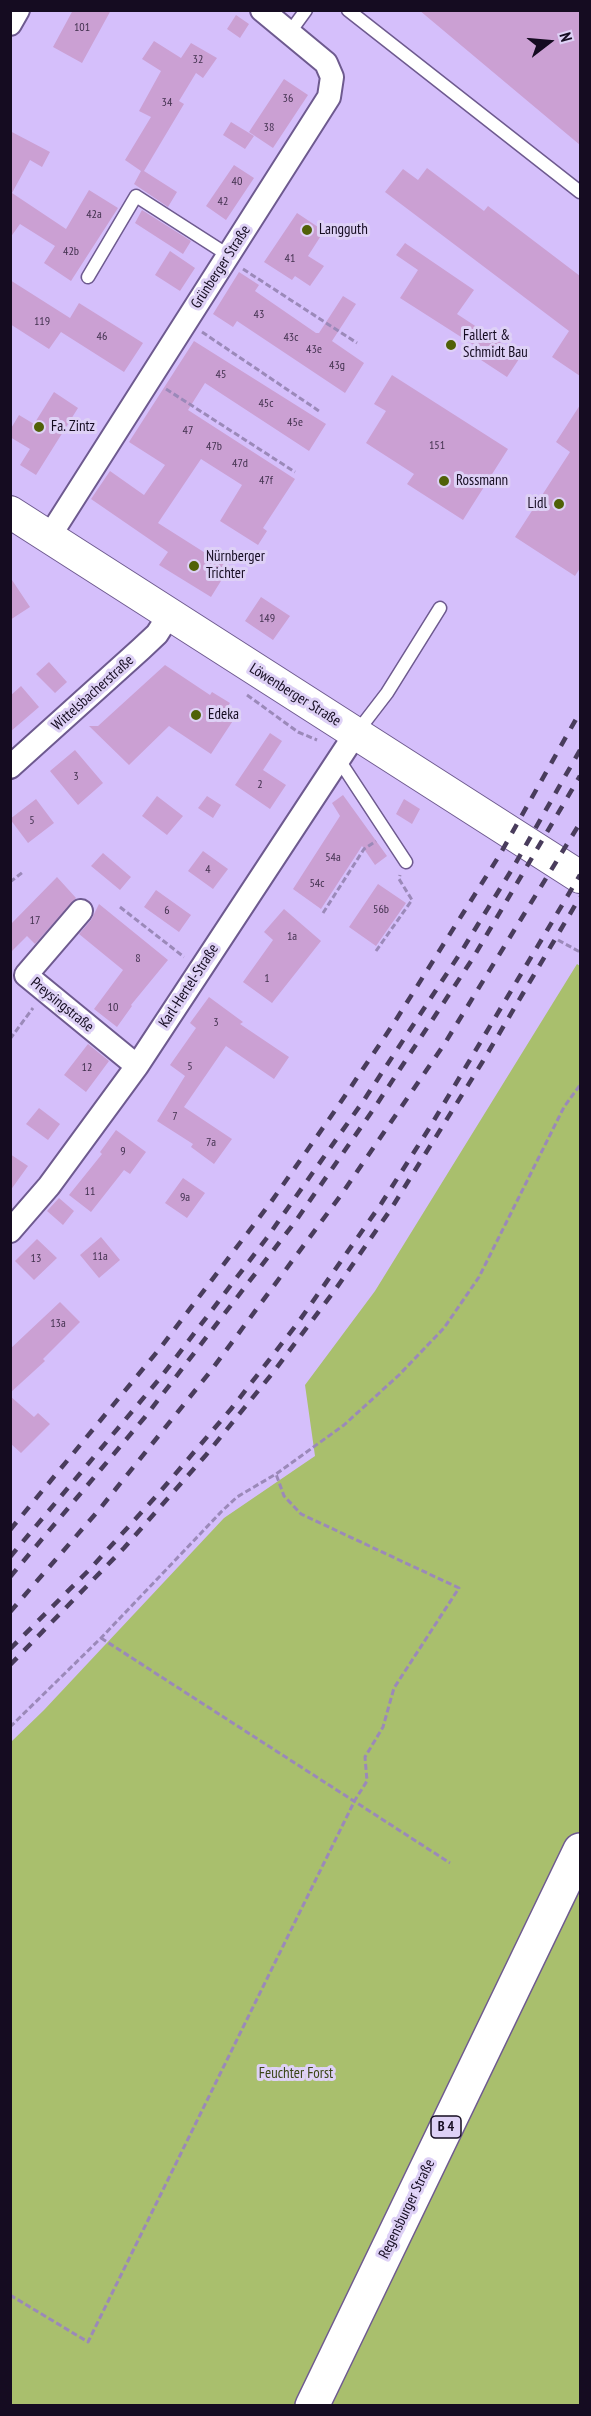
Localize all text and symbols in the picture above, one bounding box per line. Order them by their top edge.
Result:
north arrow [519,12,579,72]
house number: 101 [74,21,90,35]
text: N [555,30,577,44]
house number: 32 [193,53,203,67]
house number: 36 [283,92,293,106]
house number: 34 [162,96,172,110]
house number: 38 [264,121,274,135]
house number: 40 [232,175,242,189]
house number: 42 [218,195,228,209]
house number: 42a [86,208,102,222]
place label: Langguth [319,221,368,239]
street label: Grünberger Straße [187,222,255,312]
marker: Langguth [300,223,314,237]
house number: 42b [63,245,79,259]
house number: 41 [285,252,295,266]
house number: 43 [254,308,264,322]
house number: 119 [34,315,50,329]
place label: Fallert & Schmidt Bau [463,327,528,362]
house number: 46 [97,330,107,344]
house number: 43c [283,331,299,345]
marker: Fallert & Schmidt Bau [444,338,458,352]
house number: 43e [306,343,322,357]
house number: 43g [329,359,345,373]
house number: 45 [216,368,226,382]
house number: 45c [258,397,274,411]
house number: 45e [287,416,303,430]
place label: Fa. Zintz [51,418,95,436]
marker: Fa. Zintz [32,420,46,434]
house number: 47 [183,424,193,438]
house number: 151 [429,439,445,453]
house number: 47b [206,440,222,454]
house number: 47d [232,457,248,471]
place label: Rossmann [456,472,508,490]
house number: 47f [259,474,273,488]
marker: Rossmann [437,474,451,488]
place label: Lidl [528,495,547,513]
marker: Lidl [552,497,566,511]
place label: Nürnberger Trichter [206,548,265,583]
marker: Nürnberger Trichter [187,559,201,573]
house number: 149 [259,612,275,626]
street label: Wittelsbacherstraße [48,652,138,734]
street label: Löwenberger Straße [246,660,344,730]
place label: Edeka [208,706,239,724]
marker: Edeka [189,708,203,722]
house number: 3 [73,770,79,784]
house number: 2 [257,778,263,792]
house number: 5 [29,814,35,828]
house number: 54a [325,851,341,865]
house number: 4 [205,863,211,877]
house number: 54c [309,877,325,891]
house number: 56b [373,903,389,917]
house number: 6 [164,904,170,918]
house number: 17 [30,914,40,928]
house number: 1a [287,930,297,944]
street label: Karl-Hertel-Straße [155,941,223,1031]
house number: 8 [135,952,141,966]
house number: 1 [264,972,270,986]
street label: Preysingstraße [27,974,97,1036]
house number: 10 [108,1001,118,1015]
house number: 3 [213,1016,219,1030]
house number: 5 [187,1060,193,1074]
house number: 12 [82,1061,92,1075]
house number: 7 [172,1110,178,1124]
house number: 7a [206,1136,216,1150]
house number: 9 [120,1145,126,1159]
house number: 11 [85,1185,95,1199]
house number: 9a [180,1191,190,1205]
house number: 11a [92,1250,108,1264]
house number: 13 [31,1252,41,1266]
house number: 13a [50,1317,66,1331]
park label: Feuchter Forst [259,2065,333,2083]
road number: B 4 [431,2116,461,2138]
street label: Regensburger Straße [375,2156,439,2262]

